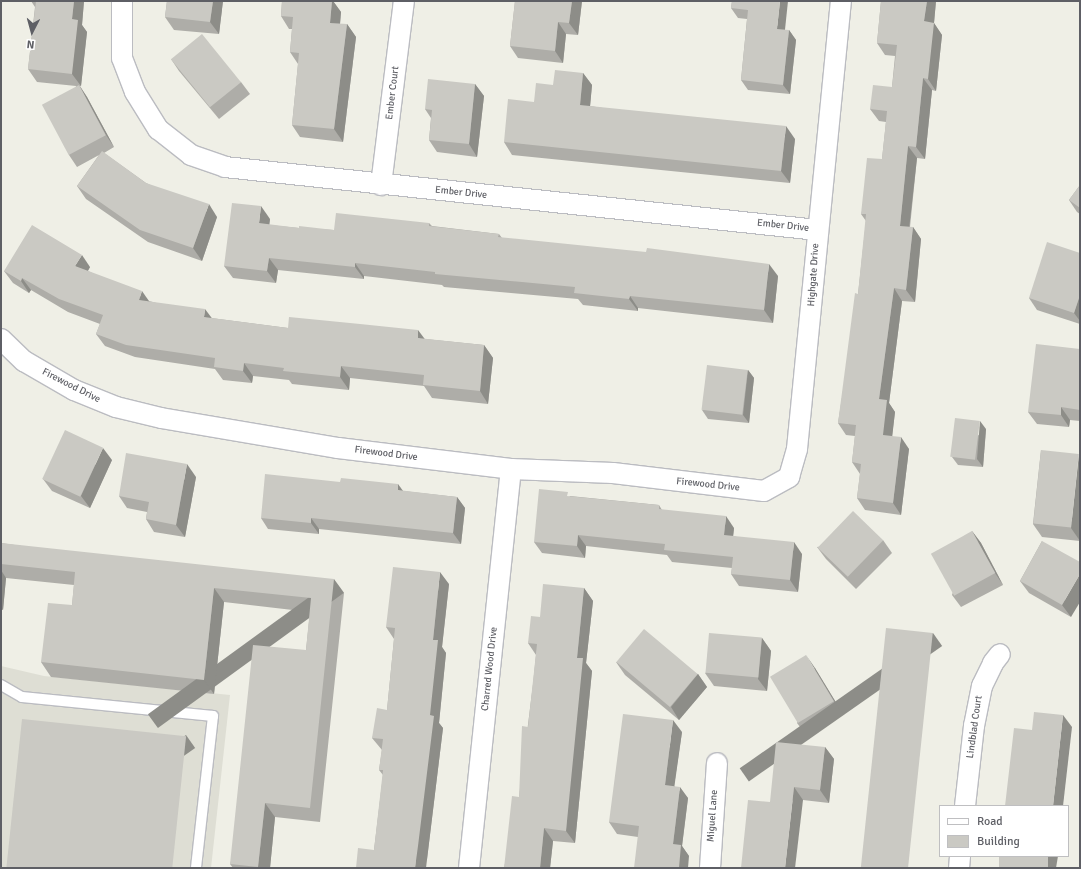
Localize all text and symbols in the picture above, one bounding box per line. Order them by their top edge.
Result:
north arrow [12,12,52,52]
text: N [26,38,35,51]
street label: Ember Court [384,66,402,120]
street label: Ember Drive [434,184,488,202]
street label: Ember Drive [756,217,810,235]
street label: Highgate Drive [806,243,822,307]
street label: Firewood Drive [40,366,102,406]
street label: Firewood Drive [354,444,418,464]
street label: Firewood Drive [676,476,740,494]
street label: Charred Wood Drive [480,626,500,712]
street label: Lindblad Court [965,695,985,759]
street label: Miguel Lane [705,789,721,843]
legend [939,805,1069,857]
text: Road [977,814,1003,829]
text: Building [977,834,1020,849]

